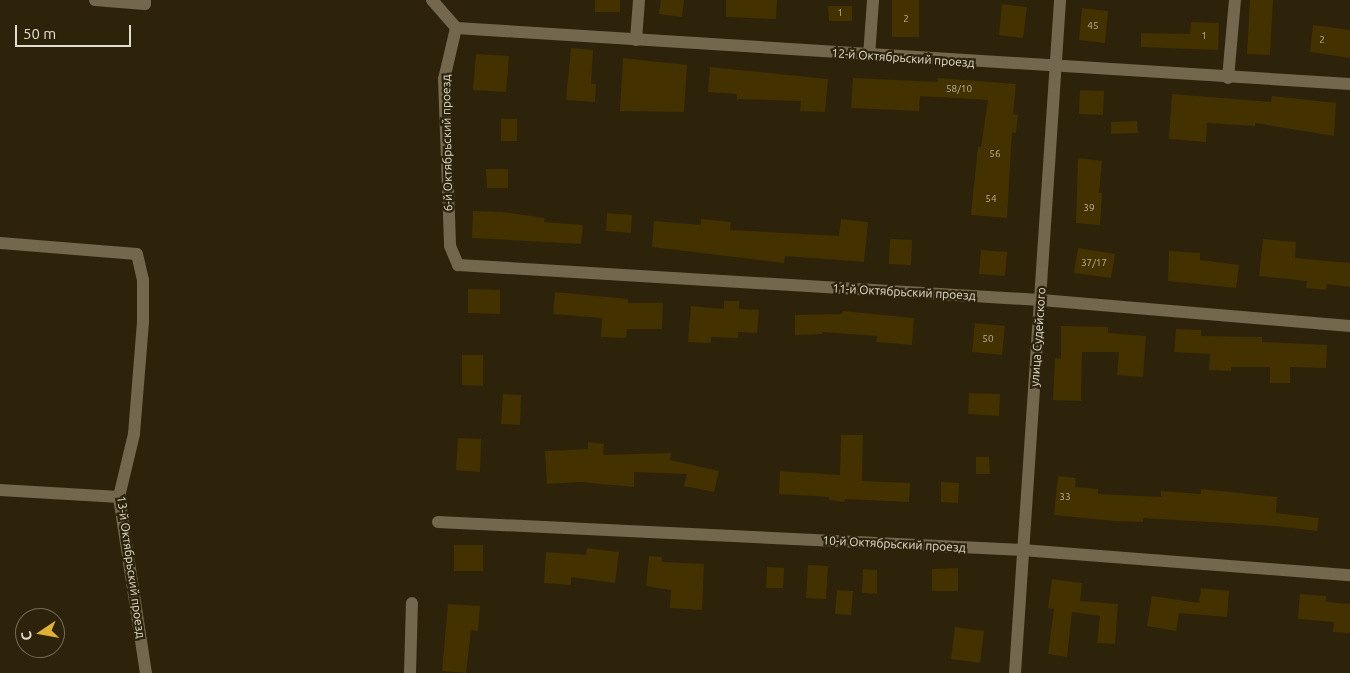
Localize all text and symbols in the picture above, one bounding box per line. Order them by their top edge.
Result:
house number: 1 [837,7,843,19]
house number: 2 [903,13,909,25]
scale bar [18,15,134,47]
house number: 45 [1087,20,1099,32]
text: 50 m [23,25,56,42]
house number: 1 [1201,30,1207,42]
house number: 2 [1319,34,1325,46]
street label: 12-й Октябрьский проезд [831,46,975,70]
street label: 6-й Октябрьский проезд [439,75,455,211]
house number: 58/10 [946,83,972,95]
house number: 56 [989,148,1001,160]
house number: 54 [985,193,997,205]
house number: 39 [1083,202,1095,214]
house number: 37/17 [1081,257,1107,269]
street label: 11-й Октябрьский проезд [832,281,976,303]
street label: улица Судейского [1027,287,1049,387]
house number: 50 [982,333,994,345]
house number: 33 [1059,491,1071,503]
street label: 13-й Октябрьский проезд [114,495,148,639]
street label: 10-й Октябрьский проезд [822,533,966,555]
north arrow [15,608,65,658]
text: С [18,630,35,642]

